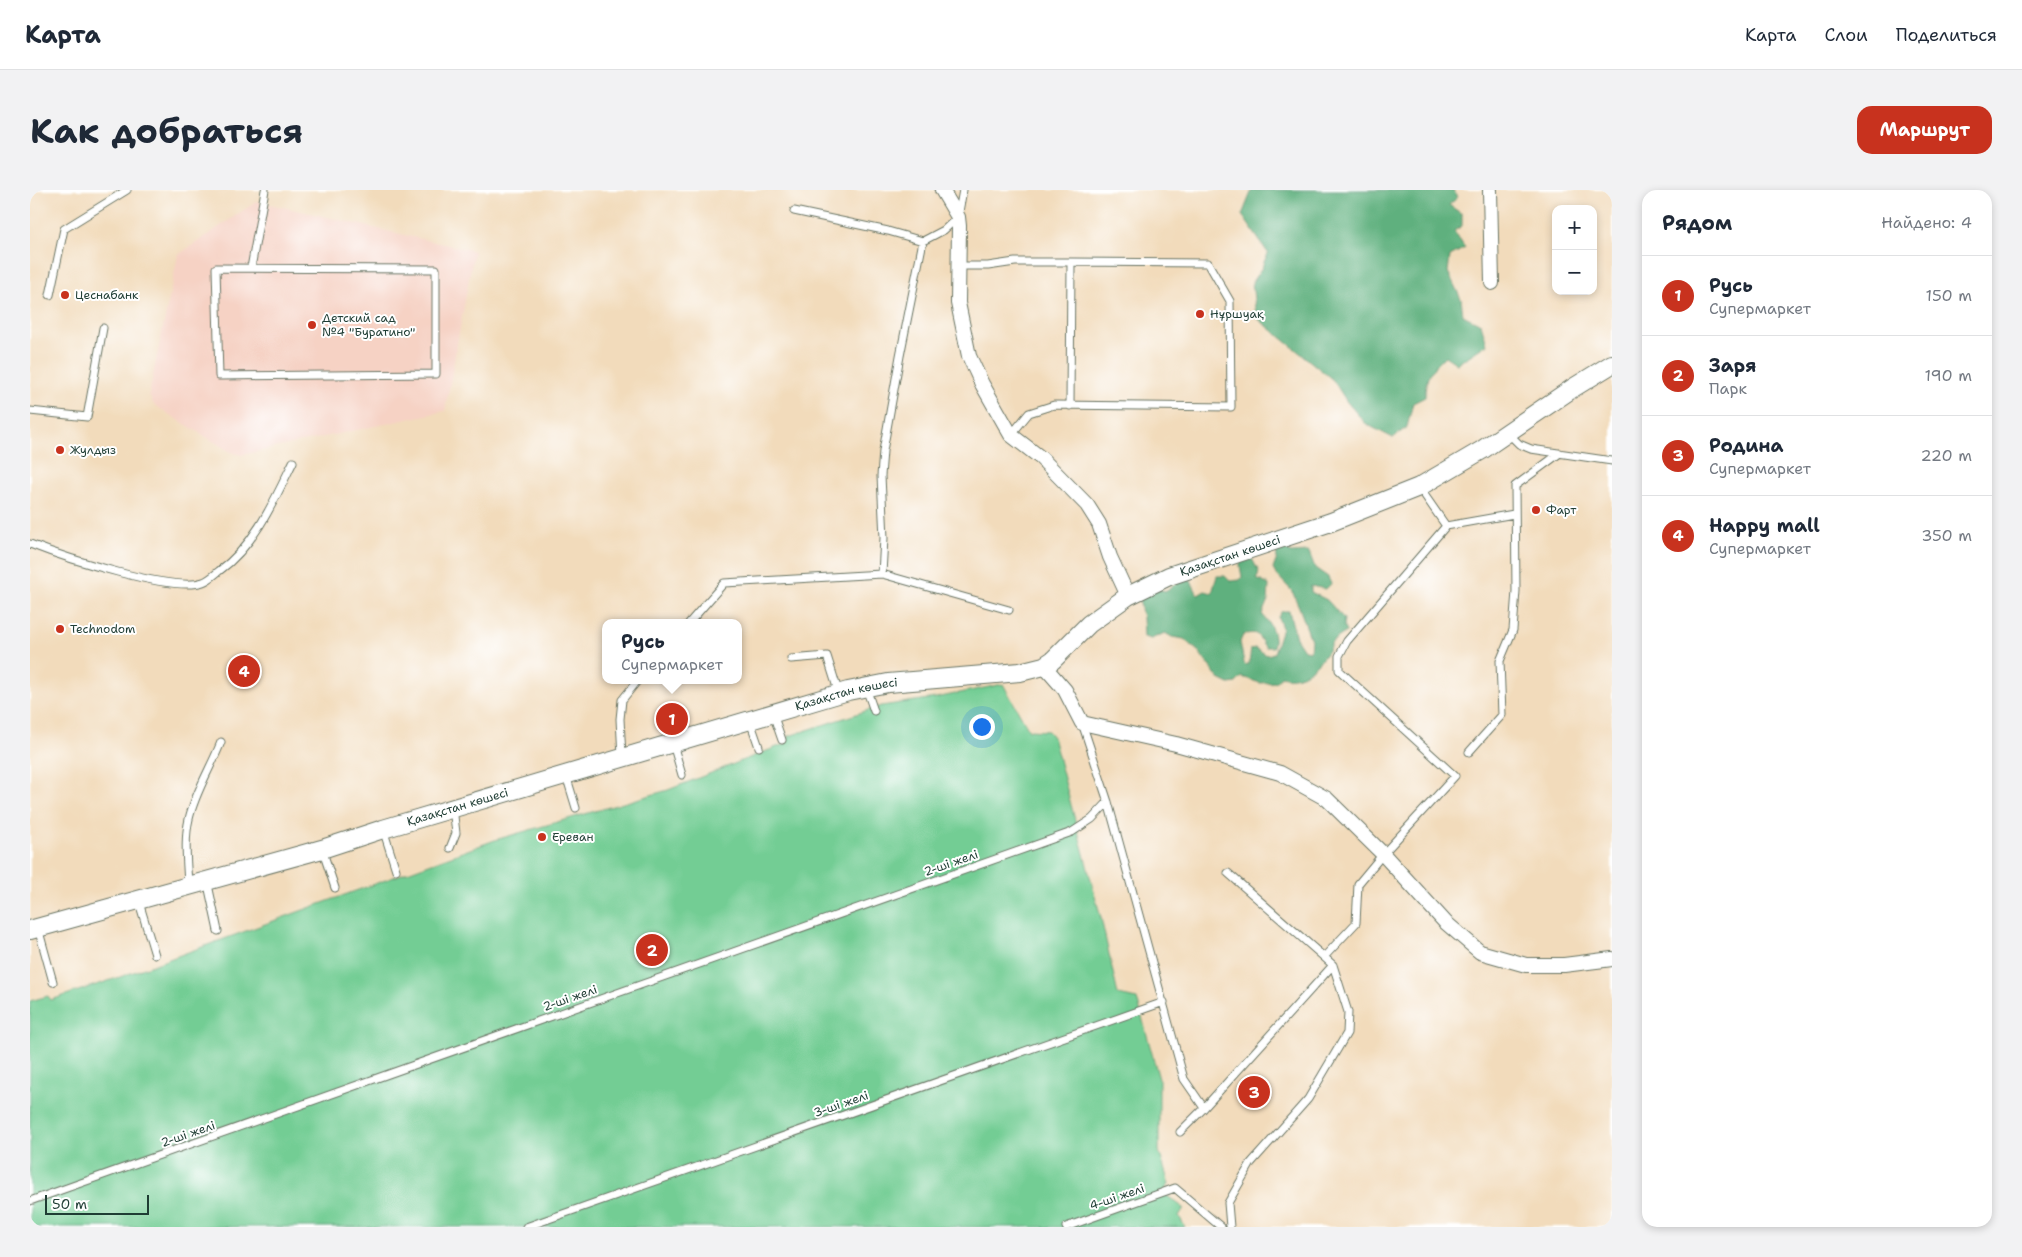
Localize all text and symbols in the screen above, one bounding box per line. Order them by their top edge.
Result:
text: Карта [25,19,101,51]
text: Карта [1745,23,1796,47]
text: Слои [1824,23,1868,47]
text: Поделиться [1896,23,1997,47]
button: Маршрут [1857,106,1992,154]
text: Как добраться [30,107,303,154]
map controls [1552,205,1597,295]
button: + [1552,205,1597,250]
text: Рядом [1662,209,1732,237]
text: Найдено: 4 [1881,212,1972,233]
button: − [1552,250,1597,295]
text: Русь [1709,273,1753,298]
text: 1 [1674,285,1682,306]
text: 150 m [1925,285,1972,306]
place label: Цеснабанк [75,287,139,303]
marker: Цеснабанк [59,289,71,301]
text: Супермаркет [1709,298,1811,319]
place label: Нұршуақ [1210,306,1264,322]
marker: Нұршуақ [1194,308,1206,320]
place label: Детский сад №4 "Буратино" [322,310,415,340]
marker: Детский сад №4 "Буратино" [306,319,318,331]
text: Заря [1709,353,1756,378]
text: 2 [1672,365,1684,386]
text: 190 m [1925,365,1972,386]
text: Парк [1709,378,1747,399]
text: Родина [1709,433,1784,458]
place label: Жулдыз [70,442,116,458]
marker: Жулдыз [54,444,66,456]
text: 3 [1672,445,1684,466]
text: 220 m [1920,445,1972,466]
text: Супермаркет [1709,458,1811,479]
place label: Фарт [1546,502,1577,518]
marker: Фарт [1530,504,1542,516]
text: Happy mall [1709,513,1820,538]
text: 4 [1672,525,1684,546]
text: 350 m [1921,525,1972,546]
street label: Қазақстан көшесі [1178,531,1283,580]
text: Супермаркет [1709,538,1811,559]
popup [602,619,742,684]
place label: Technodom [70,621,135,637]
marker: Technodom [54,623,66,635]
text: Русь [621,629,665,654]
pin: 4 [228,652,260,690]
text: Супермаркет [621,654,723,675]
street label: Қазақстан көшесі [793,674,898,714]
pin: 1 [656,700,688,738]
your location [969,714,995,740]
street label: Қазақстан көшесі [405,784,510,830]
place label: Ереван [552,829,593,845]
marker: Ереван [536,831,548,843]
street label: 2-ші желі [922,846,980,880]
pin: 2 [636,931,668,969]
street label: 2-ші желі [541,981,599,1015]
pin: 3 [1238,1073,1270,1111]
street label: 3-ші желі [812,1087,870,1121]
street label: 2-ші желі [159,1117,217,1151]
street label: 4-ші желі [1087,1180,1147,1214]
scale bar [45,1192,149,1215]
text: 50 m [52,1195,87,1213]

